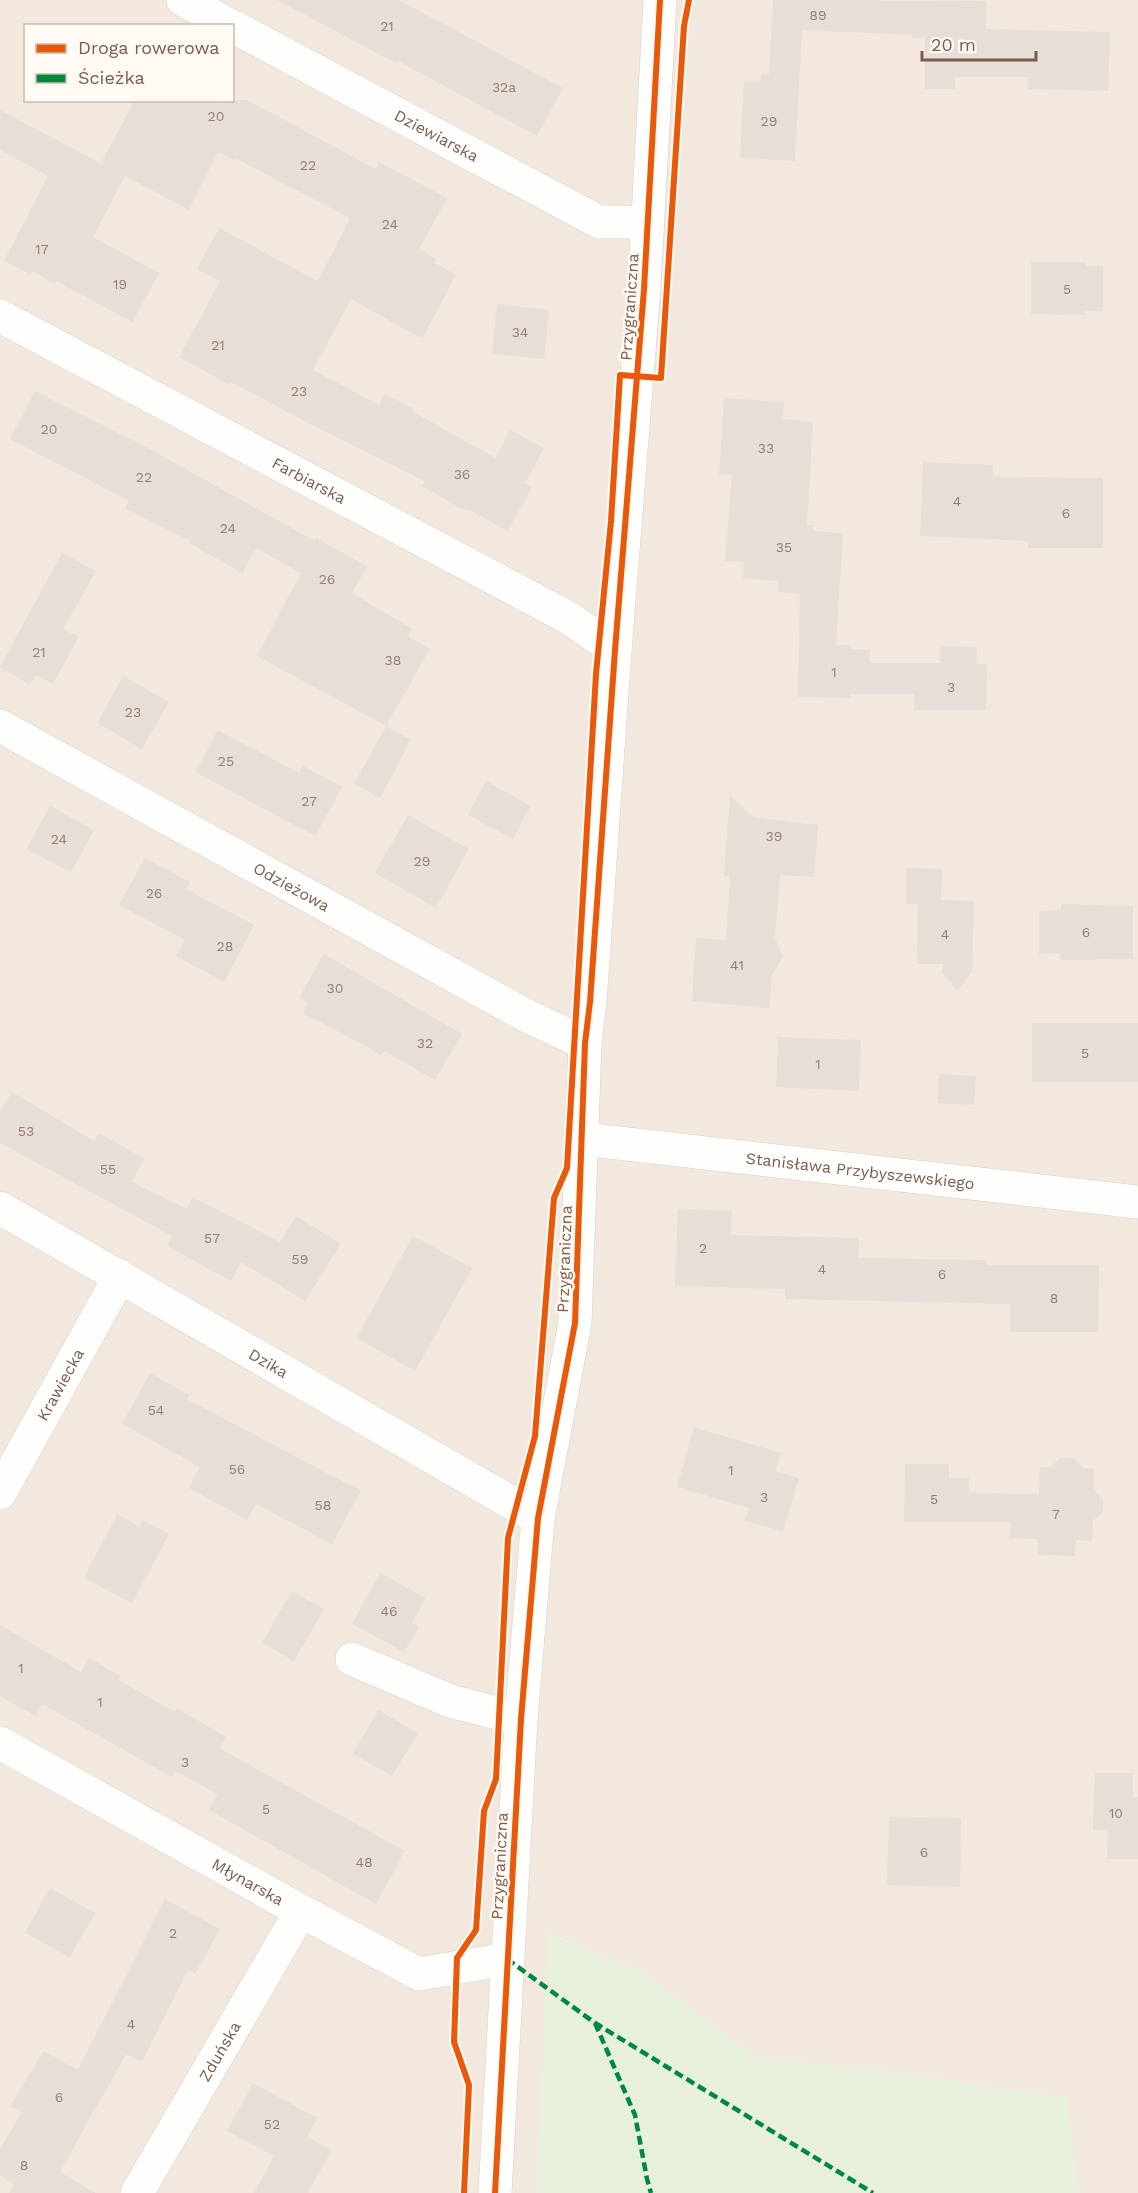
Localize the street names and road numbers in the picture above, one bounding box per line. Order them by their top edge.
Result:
street label: Dziewiarska [391,106,482,166]
street label: Przygraniczna [616,253,643,361]
street label: Farbiarska [269,453,349,508]
street label: Odzieżowa [250,858,333,916]
street label: Stanisława Przybyszewskiego [745,1149,976,1193]
street label: Przygraniczna [553,1205,576,1313]
street label: Dzika [245,1344,291,1382]
street label: Krawiecka [33,1345,88,1424]
street label: Przygraniczna [487,1812,512,1920]
street label: Młynarska [208,1854,287,1909]
street label: Zduńska [195,2018,245,2085]

